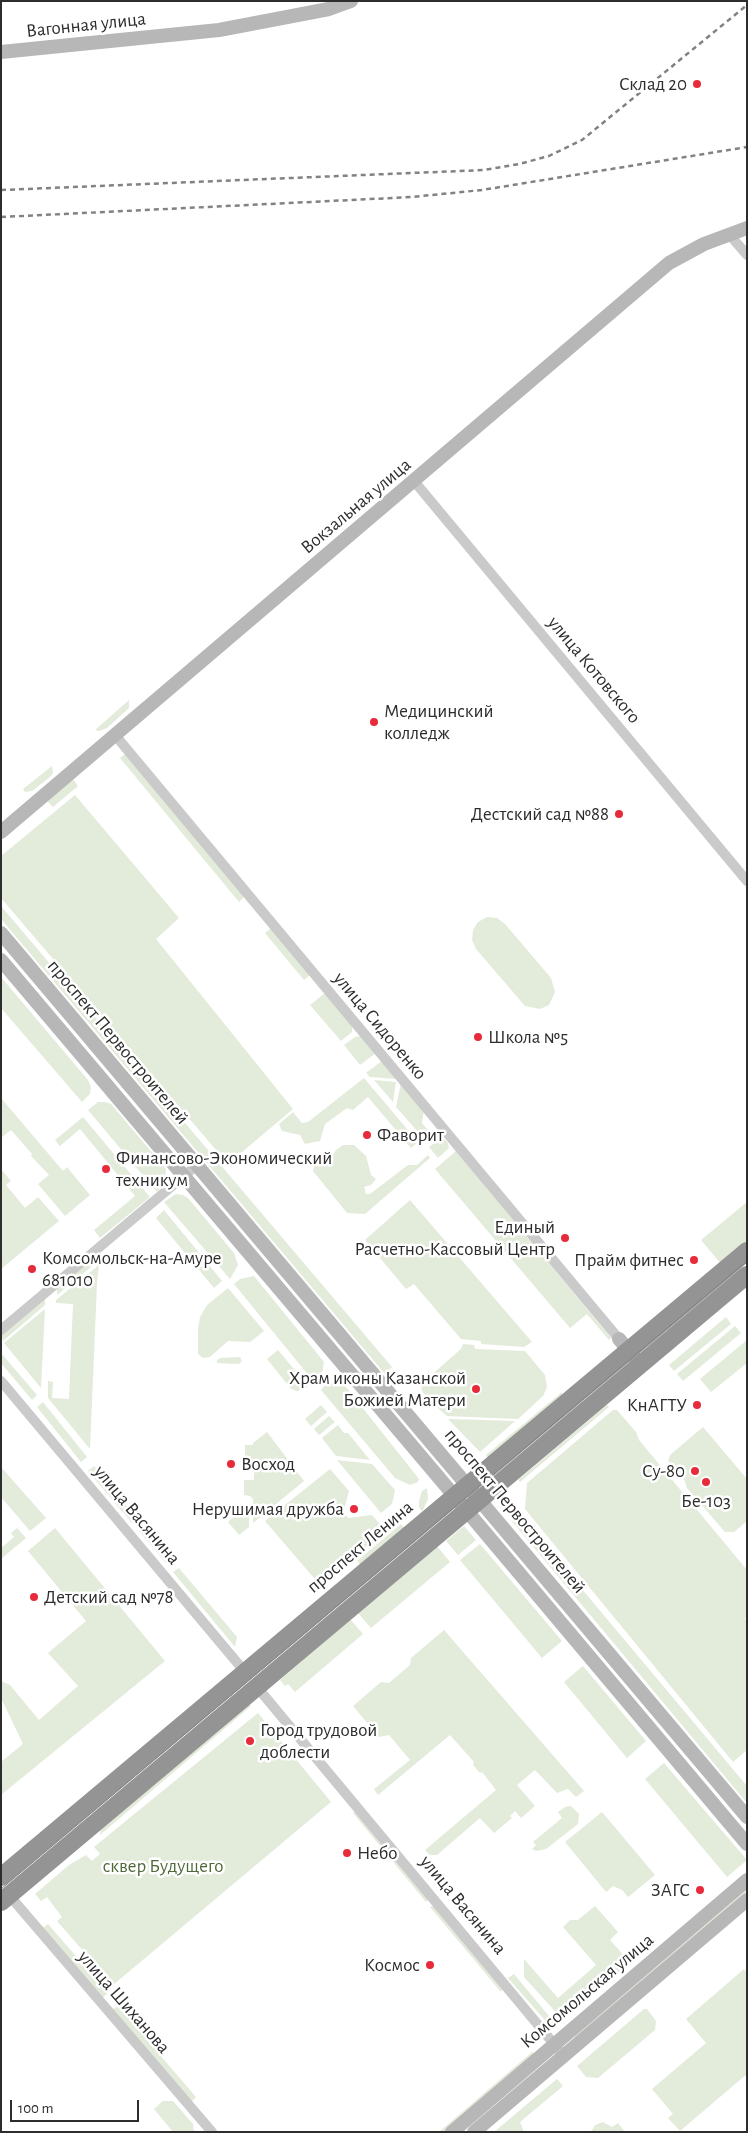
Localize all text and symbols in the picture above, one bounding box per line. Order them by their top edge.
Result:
street label: Вагонная улица [25,7,147,43]
place label: Склад 20 [619,73,687,95]
marker: Склад 20 [691,78,703,90]
street label: Вокзальная улица [296,453,416,559]
street label: улица Котовского [543,612,645,728]
place label: Медицинский колледж [384,700,493,744]
marker: Медицинский колледж [368,716,380,728]
place label: Дестский сад №88 [471,803,609,825]
marker: Дестский сад №88 [613,808,625,820]
street label: проспект Первостроителей [42,955,194,1129]
street label: улица Сидоренко [328,968,432,1084]
place label: Школа №5 [488,1026,568,1048]
marker: Школа №5 [472,1031,484,1043]
place label: Фаворит [377,1124,444,1146]
marker: Фаворит [361,1129,373,1141]
place label: Финансово-Экономический техникум [116,1147,332,1191]
marker: Финансово-Экономический техникум [100,1163,112,1175]
place label: Единый Расчетно-Кассовый Центр [354,1216,555,1260]
marker: Единый Расчетно-Кассовый Центр [559,1232,571,1244]
place label: Комсомольск-на-Амуре 681010 [42,1247,222,1291]
place label: Прайм фитнес [574,1249,684,1271]
marker: Прайм фитнес [688,1254,700,1266]
marker: Комсомольск-на-Амуре 681010 [26,1263,38,1275]
place label: Храм иконы Казанской Божией Матери [289,1367,466,1411]
marker: Храм иконы Казанской Божией Матери [470,1383,482,1395]
place label: КнАГТУ [627,1394,687,1416]
marker: КнАГТУ [691,1399,703,1411]
street label: проспект Первостроителей [439,1424,591,1598]
place label: Восход [241,1453,295,1475]
marker: Восход [225,1458,237,1470]
place label: Су-80 [642,1460,685,1482]
street label: улица Васянина [89,1461,185,1569]
marker: Су-80 [689,1465,701,1477]
marker: Бе-103 [700,1476,712,1488]
place label: Бе-103 [681,1490,731,1512]
street label: проспект Ленина [302,1496,418,1598]
place label: Нерушимая дружба [192,1498,344,1520]
marker: Нерушимая дружба [348,1503,360,1515]
place label: Детский сад №78 [44,1586,173,1608]
marker: Детский сад №78 [28,1591,40,1603]
place label: Город трудовой доблести [260,1719,377,1763]
marker: Город трудовой доблести [244,1735,256,1747]
place label: Небо [357,1842,398,1864]
marker: Небо [341,1847,353,1859]
street label: улица Васянина [415,1851,511,1959]
park label: сквер Будущего [103,1855,223,1877]
place label: ЗАГС [651,1879,690,1901]
marker: ЗАГС [694,1884,706,1896]
street label: Комсомольская улица [516,1929,658,2053]
street label: улица Шиханова [73,1946,175,2058]
place label: Космос [364,1954,420,1976]
marker: Космос [424,1959,436,1971]
scale bar [12,2090,141,2122]
text: 100 m [18,2101,53,2116]

